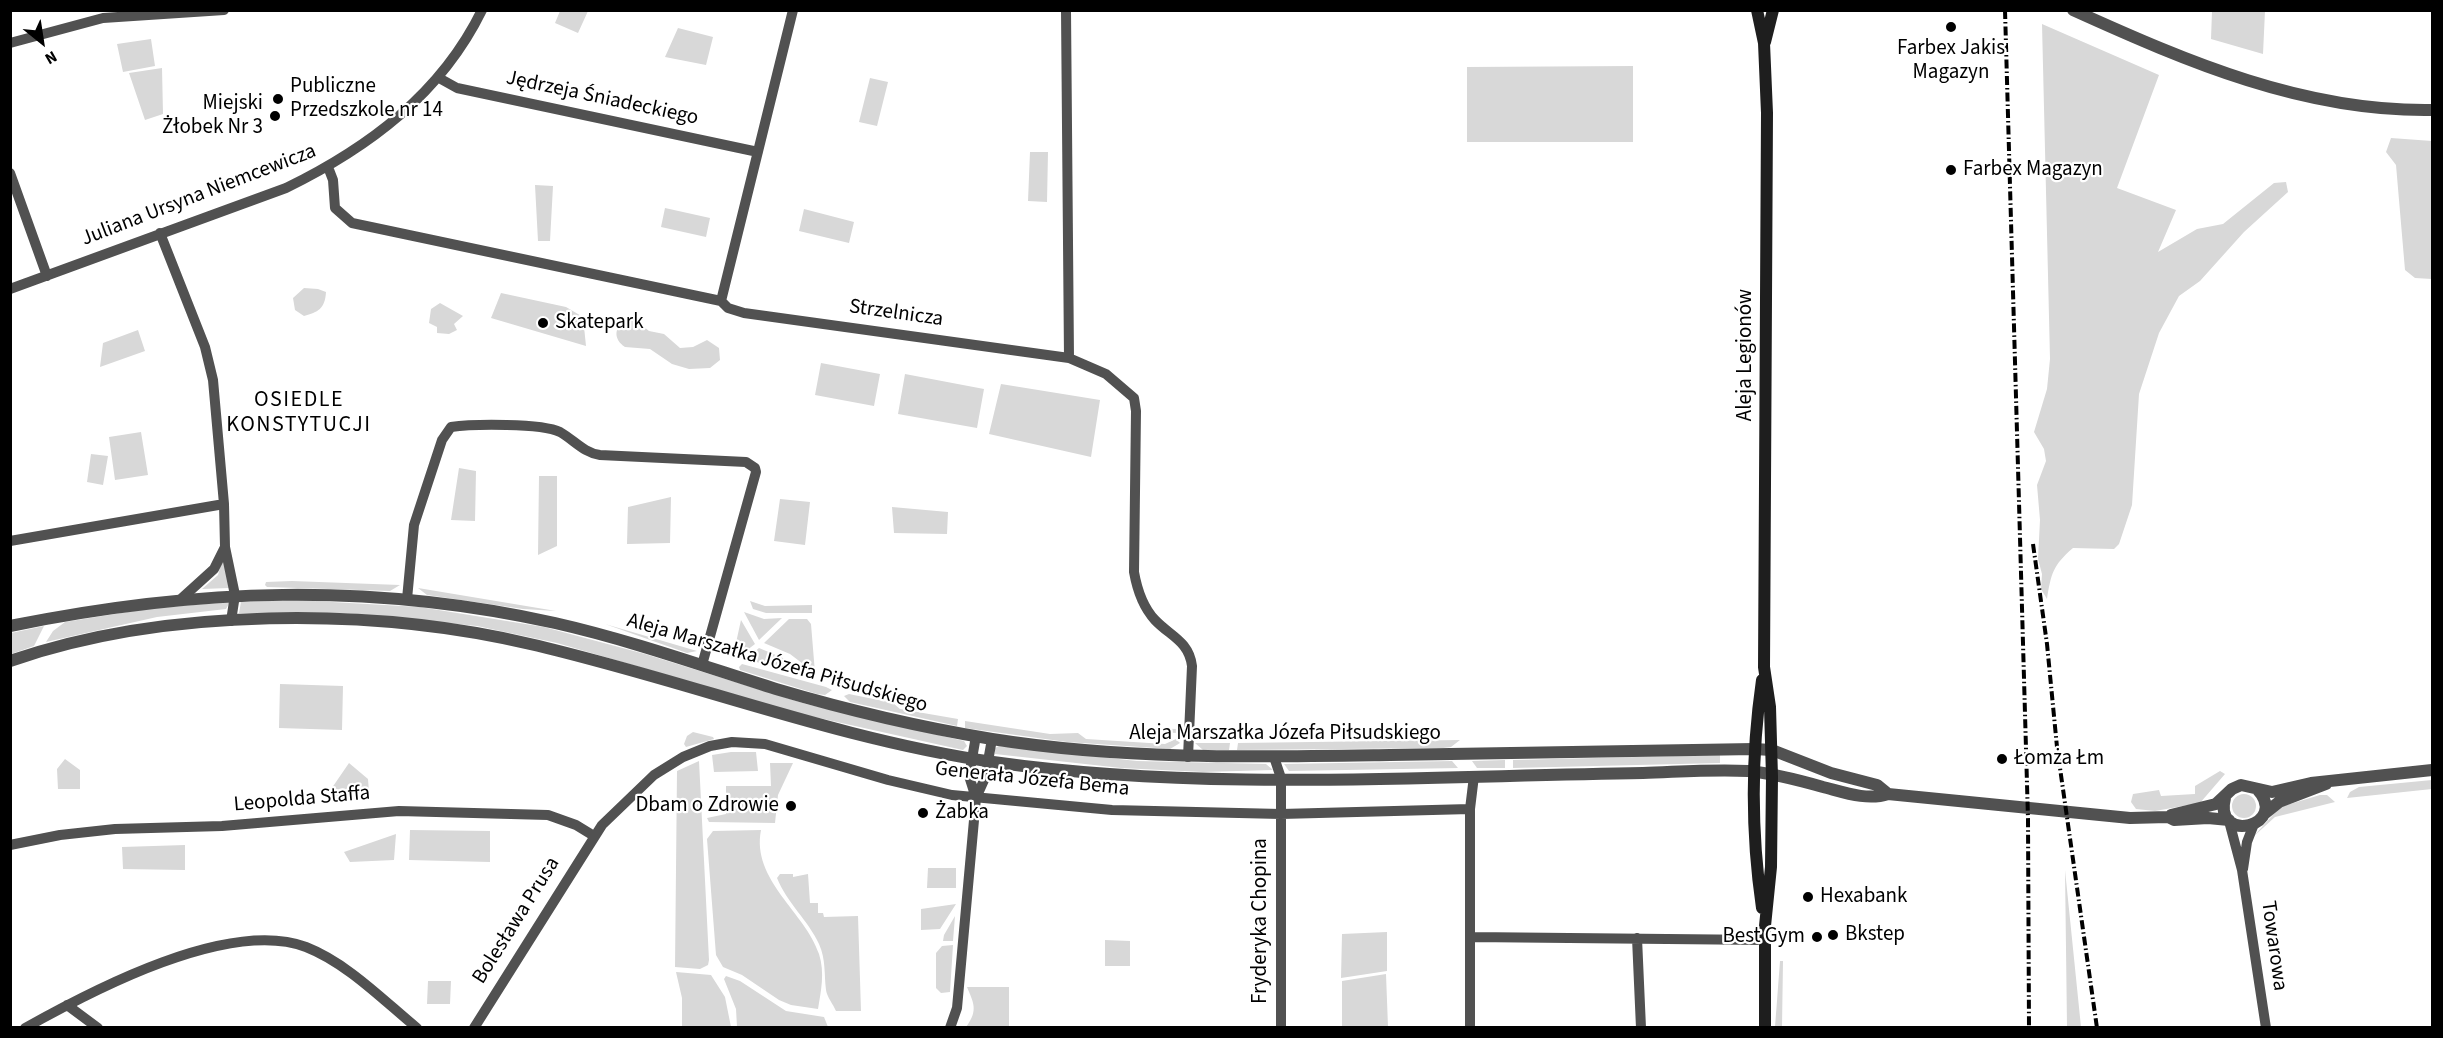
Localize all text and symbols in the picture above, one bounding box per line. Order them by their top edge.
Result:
north arrow [12,12,72,72]
marker: Farbex Jakis Magazyn [1944,20,1958,34]
place label: Farbex Jakis Magazyn [1897,36,2005,86]
text: N [41,45,61,70]
street label: Jędrzeja Śniadeckiego [504,66,700,132]
place label: Publiczne Przedszkole nr 14 [290,74,443,124]
place label: Miejski Żłobek Nr 3 [162,91,263,141]
marker: Publiczne Przedszkole nr 14 [271,92,285,106]
marker: Miejski Żłobek Nr 3 [268,109,282,123]
street label: Juliana Ursyna Niemcewicza [78,140,320,252]
place label: Farbex Magazyn [1963,157,2103,183]
marker: Farbex Magazyn [1944,163,1958,177]
street label: Aleja Legionów [1733,289,1759,421]
street label: Strzelnicza [847,295,945,333]
place label: Skatepark [555,310,644,336]
marker: Skatepark [536,316,550,330]
district label: OSIEDLE KONSTYTUCJI [226,388,372,440]
street label: Aleja Marszałka Józefa Piłsudskiego [624,609,930,719]
street label: Aleja Marszałka Józefa Piłsudskiego [1129,721,1441,747]
place label: Łomża Łm [2014,746,2104,772]
marker: Łomża Łm [1995,752,2009,766]
street label: Generała Józefa Bema [934,757,1130,803]
street label: Leopolda Staffa [233,781,371,819]
place label: Dbam o Zdrowie [635,793,779,819]
marker: Dbam o Zdrowie [784,799,798,813]
place label: Żabka [935,800,989,826]
marker: Żabka [916,806,930,820]
street label: Fryderyka Chopina [1248,838,1274,1004]
street label: Bolesława Prusa [468,853,566,989]
place label: Hexabank [1820,884,1907,910]
marker: Hexabank [1801,890,1815,904]
street label: Towarowa [2254,899,2292,993]
place label: Bkstep [1845,922,1905,948]
place label: Best Gym [1722,924,1805,950]
marker: Bkstep [1826,928,1840,942]
marker: Best Gym [1810,930,1824,944]

